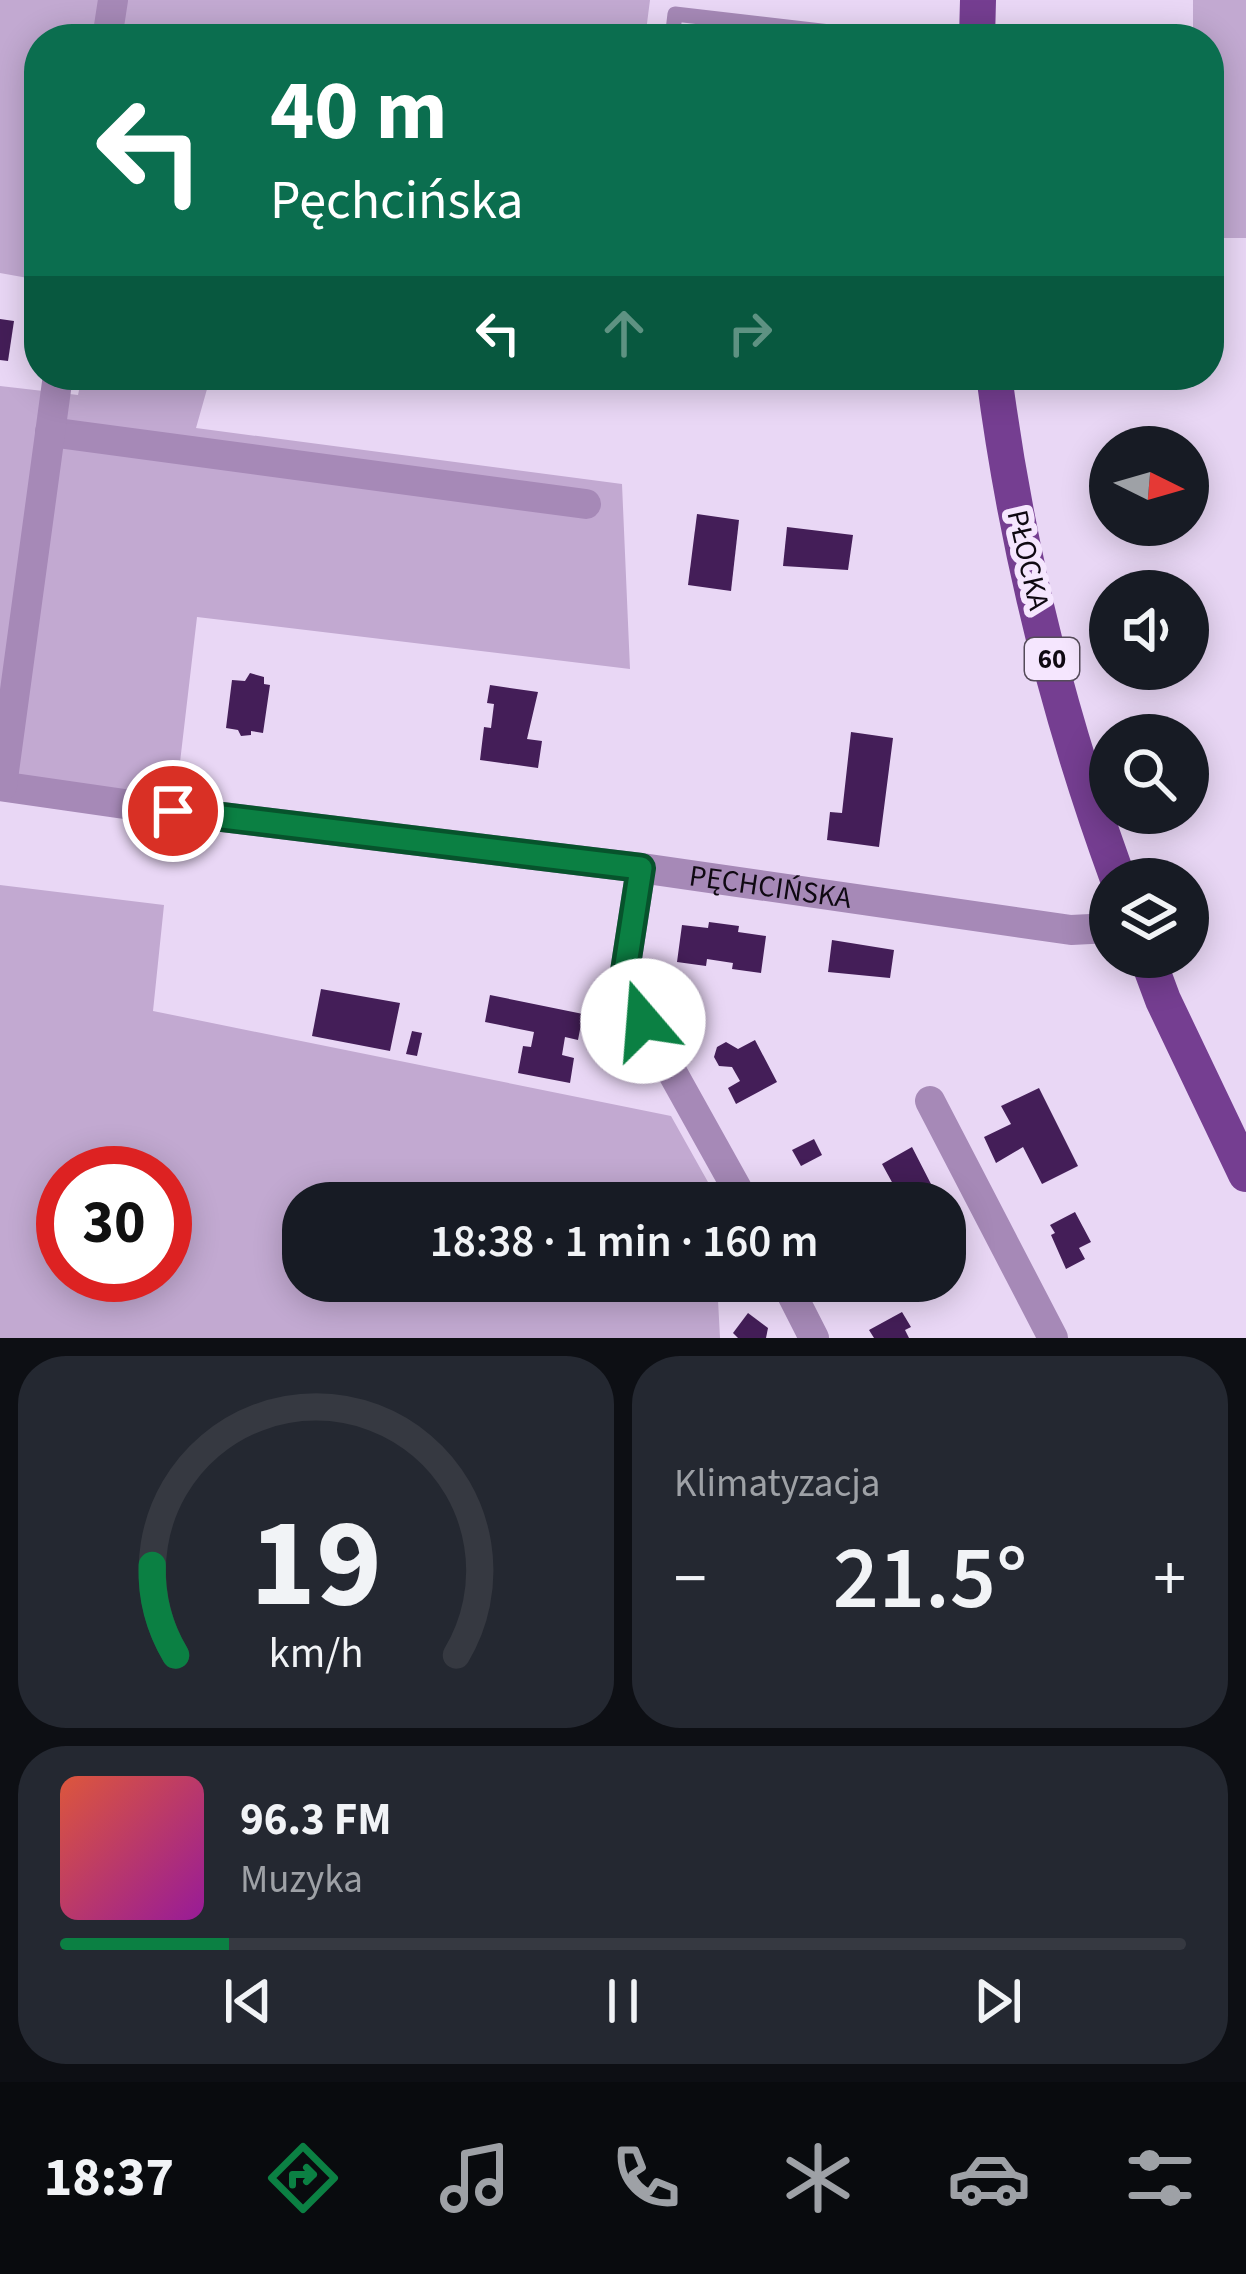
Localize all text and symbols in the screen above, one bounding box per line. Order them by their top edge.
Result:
text: 40 m [270,52,448,172]
icon: left [72,72,228,228]
text: Pęchcińska [270,163,524,240]
icon: left [465,300,531,366]
icon: ahead [591,300,657,366]
icon: right [717,300,783,366]
north arrow [1089,426,1209,546]
map controls [1089,426,1209,978]
street label: PŁOCKA [996,506,1061,615]
button: sound [1089,570,1209,690]
road number: 60 [1025,638,1079,680]
button: search [1089,714,1209,834]
pin [122,760,224,862]
icon: arrive [140,778,206,844]
street label: PĘCHCIŃSKA [686,854,855,920]
button: layers [1089,858,1209,978]
position arrow [580,958,706,1084]
speed limit sign: 30 [36,1146,192,1302]
text: 18:38 · 1 min · 160 m [430,1210,818,1274]
text: Klimatyzacja [674,1456,880,1512]
text: 19 [250,1476,382,1654]
text: 21.5° [833,1515,1027,1643]
text: − [674,1532,707,1626]
text: + [1153,1532,1186,1626]
text: km/h [268,1623,364,1684]
text: 96.3 FM [240,1788,392,1852]
text: Muzyka [240,1852,363,1908]
icon: previous [215,1968,281,2034]
icon: pause [590,1968,656,2034]
icon: next [965,1968,1031,2034]
icon: directions [261,2136,345,2220]
icon: music [433,2136,517,2220]
icon: phone [604,2136,688,2220]
icon: climate [776,2136,860,2220]
icon: car [947,2136,1031,2220]
icon: filters [1118,2136,1202,2220]
text: 18:37 [44,2140,174,2217]

